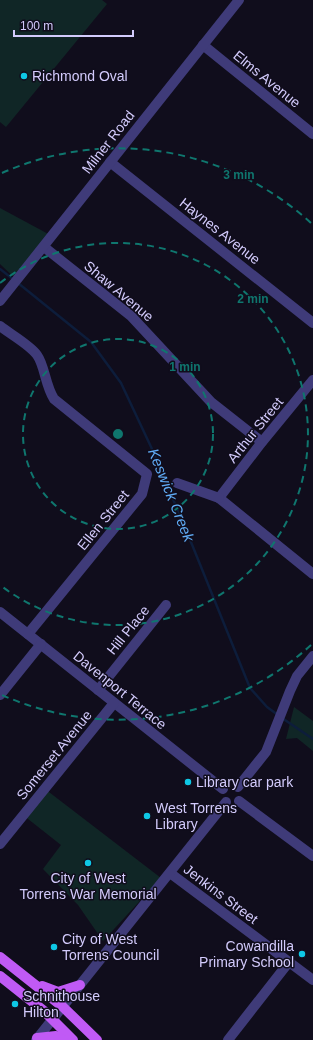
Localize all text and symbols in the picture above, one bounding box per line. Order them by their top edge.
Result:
scale bar [14,12,133,38]
text: 100 m [20,19,53,33]
street label: Elms Avenue [230,47,304,111]
place label: Richmond Oval [32,68,128,84]
marker: Richmond Oval [19,71,29,81]
street label: Milner Road [78,107,138,177]
text: 3 min [223,168,255,182]
street label: Haynes Avenue [177,195,264,268]
street label: Shaw Avenue [81,257,157,325]
text: 2 min [237,292,269,306]
text: 1 min [169,360,201,374]
street label: Arthur Street [224,394,286,466]
centre of rings [111,427,125,441]
water label: Keswick Creek [145,446,198,545]
street label: Ellen Street [74,487,132,553]
street label: Hill Place [103,602,153,658]
street label: Davenport Terrace [70,648,170,733]
street label: Somerset Avenue [13,707,95,803]
place label: Library car park [196,774,294,790]
marker: Library car park [183,777,193,787]
place label: West Torrens Library [155,800,237,832]
marker: West Torrens Library [142,811,152,821]
marker: City of West Torrens War Memorial [83,858,93,868]
street label: Jenkins Street [181,861,261,927]
place label: City of West Torrens War Memorial [19,870,157,902]
place label: City of West Torrens Council [62,931,159,963]
place label: Cowandilla Primary School [199,938,294,970]
marker: City of West Torrens Council [49,942,59,952]
marker: Cowandilla Primary School [297,949,307,959]
place label: Schnithouse Hilton [23,988,100,1020]
marker: Schnithouse Hilton [10,999,20,1009]

